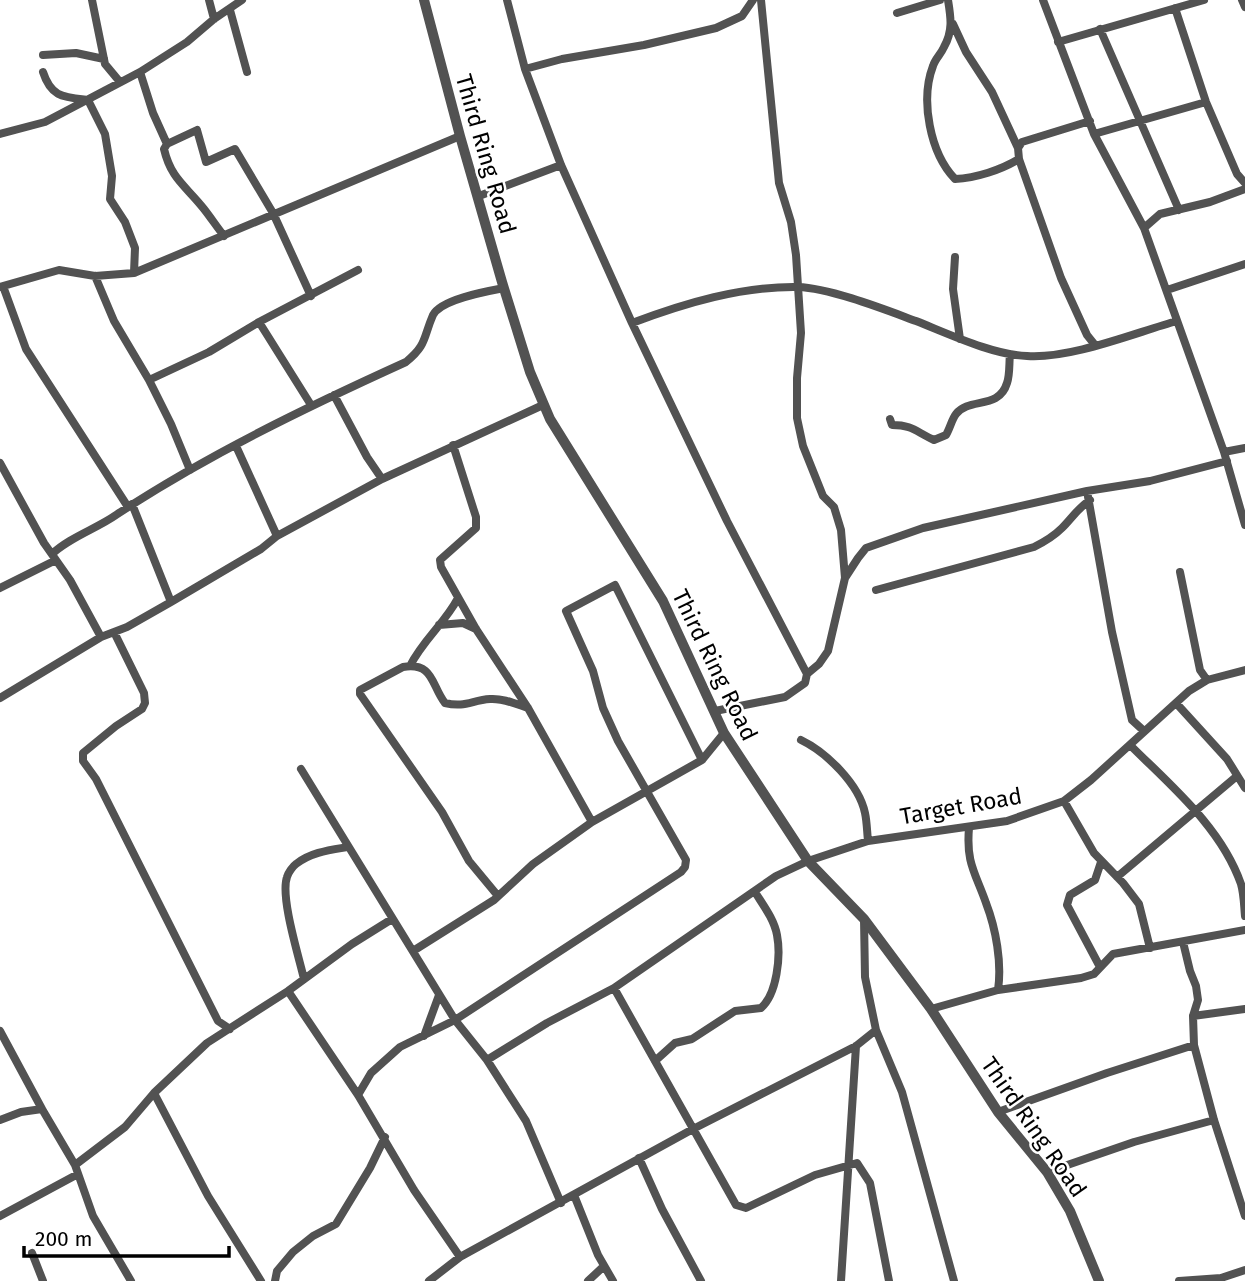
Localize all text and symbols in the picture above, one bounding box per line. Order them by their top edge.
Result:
street label: Third Ring Road [450,71,522,237]
street label: Third Ring Road [666,585,764,745]
street label: Target Road [898,782,1024,830]
street label: Third Ring Road [975,1051,1093,1203]
scale bar [24,1214,229,1258]
text: 200 m [35,1226,92,1252]

